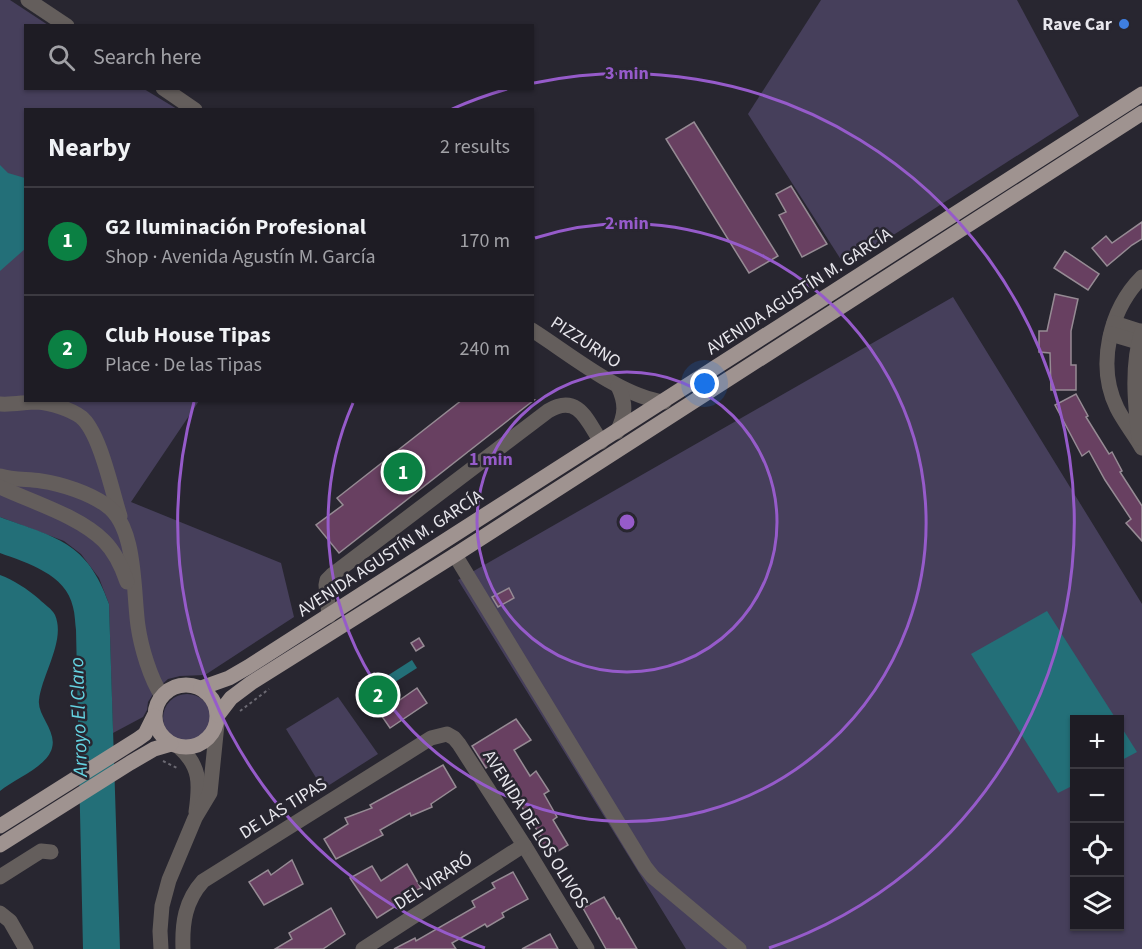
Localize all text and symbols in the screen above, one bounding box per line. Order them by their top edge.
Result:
place label: Rave Car [1042,12,1113,37]
marker: Rave Car [1117,17,1131,31]
search box [24,24,534,90]
icon: search [45,41,78,74]
text: Search here [93,41,201,73]
text: 3 min [605,61,649,86]
text: Nearby [48,129,131,166]
text: 2 results [440,133,510,161]
text: G2 Iluminación Profesional [105,211,366,243]
text: 2 min [605,211,649,236]
street label: AVENIDA AGUSTÍN M. GARCÍA [701,222,897,361]
text: 1 [62,227,73,255]
text: 170 m [460,227,510,255]
text: Shop · Avenida Agustín M. García [105,243,376,271]
street label: PIZZURNO [546,310,626,375]
text: Club House Tipas [105,319,271,351]
text: 2 [62,335,73,363]
text: 240 m [460,335,510,363]
text: Place · De las Tipas [105,351,262,379]
your location [690,369,719,398]
text: 1 min [469,447,513,472]
pin: 1 [384,450,422,494]
street label: AVENIDA AGUSTÍN M. GARCÍA [292,484,488,623]
centre of rings [617,512,637,532]
water label: Arroyo El Claro [63,657,95,779]
pin: 2 [358,672,398,718]
map controls [1070,715,1124,931]
button: + [1070,715,1124,769]
street label: AVENIDA DE LOS OLIVOS [477,745,595,913]
button: − [1070,769,1124,823]
street label: DE LAS TIPAS [235,772,332,845]
button: locate [1070,823,1124,877]
street label: DEL VIRARÓ [389,847,477,916]
button: layers [1070,877,1124,931]

